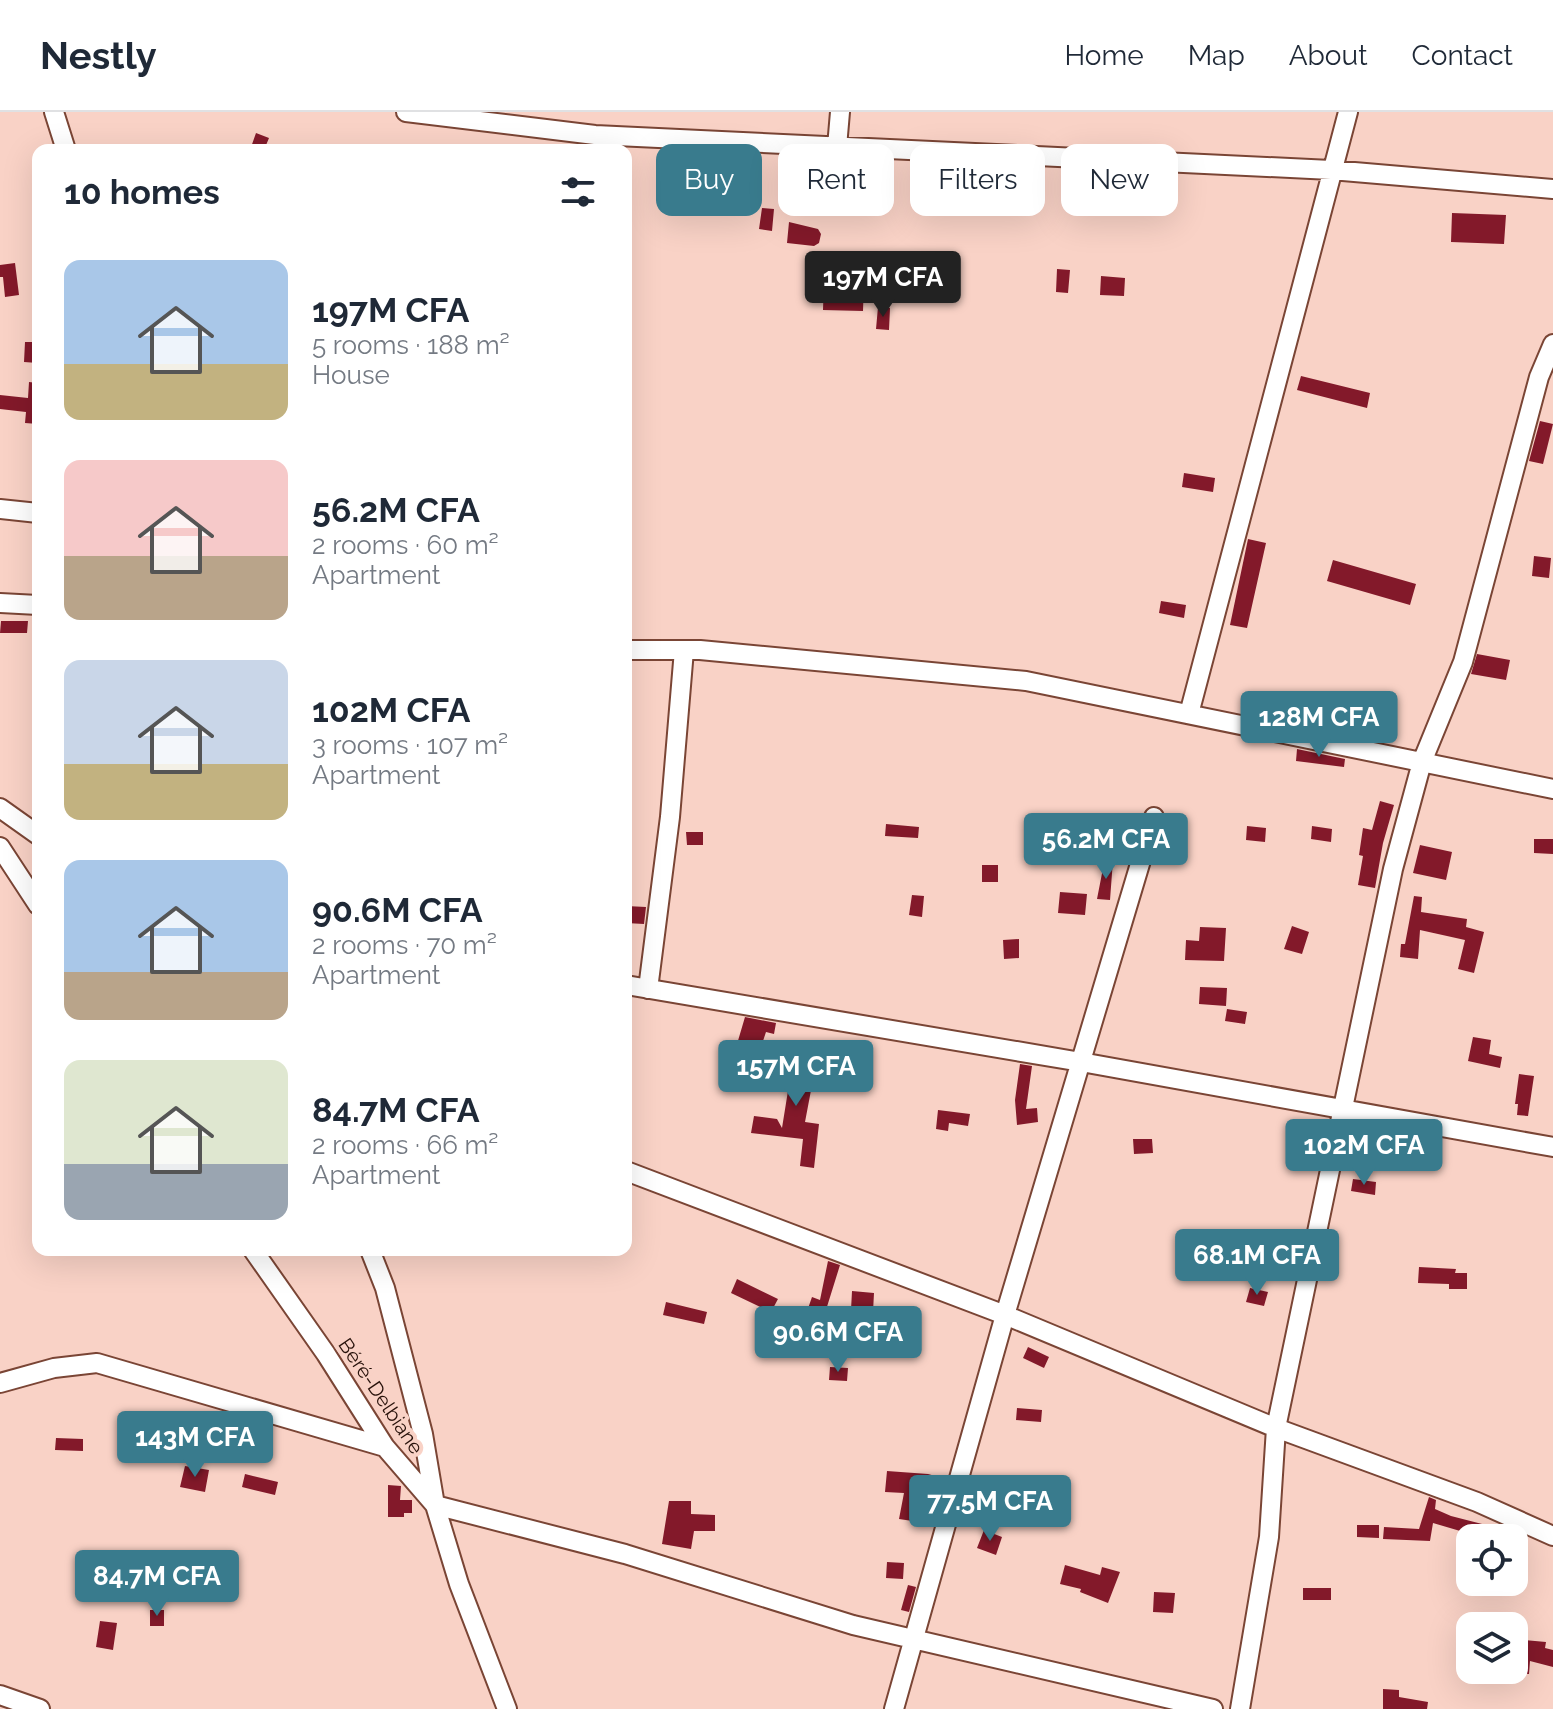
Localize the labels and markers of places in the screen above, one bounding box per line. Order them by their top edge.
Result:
pin: 197M CFA [800,251,966,319]
pin: 128M CFA [1236,691,1402,759]
pin: 56.2M CFA [1014,813,1198,881]
pin: 157M CFA [713,1040,879,1108]
pin: 102M CFA [1281,1119,1447,1187]
pin: 68.1M CFA [1165,1229,1349,1297]
pin: 90.6M CFA [746,1306,930,1374]
pin: 143M CFA [112,1411,278,1479]
pin: 77.5M CFA [898,1475,1082,1543]
pin: 84.7M CFA [65,1550,249,1618]

